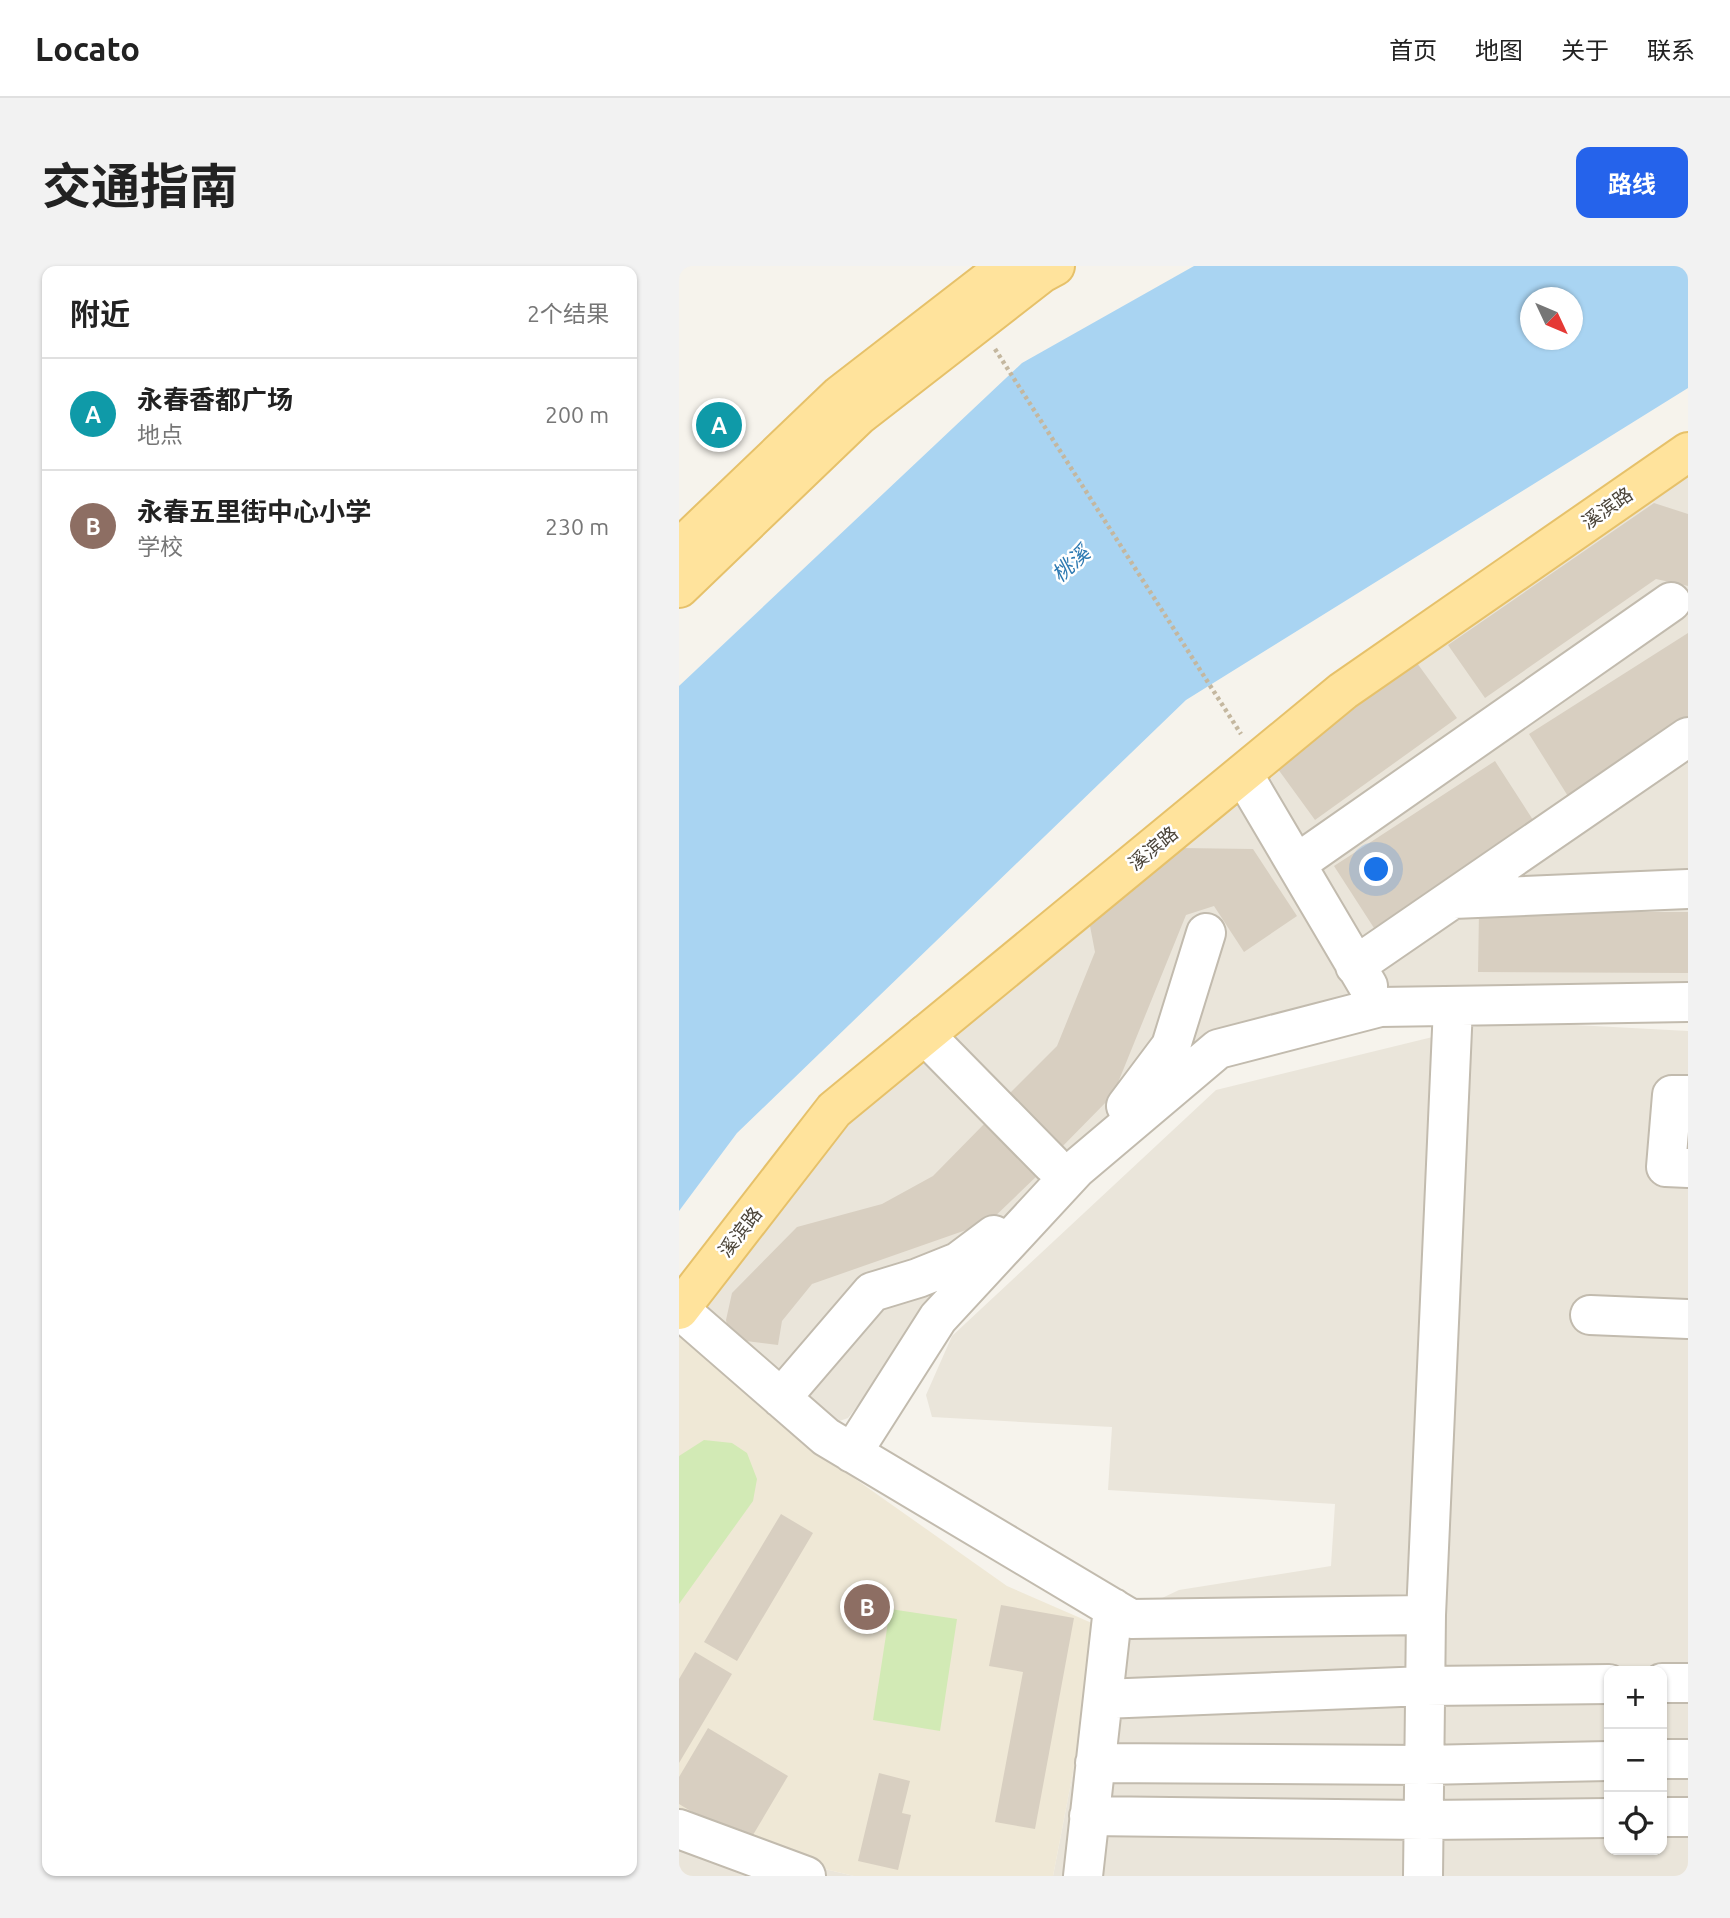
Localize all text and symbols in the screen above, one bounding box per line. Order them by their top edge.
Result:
text: Locato [35,30,140,67]
text: 首页 [1389,37,1437,64]
text: 地图 [1475,37,1523,64]
text: 关于 [1561,37,1609,64]
text: 联系 [1647,37,1695,64]
button: 路线 [1576,147,1688,218]
text: 交通指南 [42,158,238,213]
north arrow [1520,287,1583,350]
text: 附近 [70,297,130,331]
text: 2个结果 [527,301,609,326]
text: 永春香都广场 [137,385,293,414]
pin: A [696,399,742,451]
text: A [85,402,101,427]
text: 200 m [545,402,609,427]
text: 地点 [137,422,183,447]
street label: 溪滨路 [1577,483,1637,533]
text: 永春五里街中心小学 [137,497,371,526]
text: B [85,514,101,539]
text: 230 m [545,514,609,539]
text: 学校 [137,534,183,559]
water label: 桃溪 [1047,539,1095,586]
street label: 溪滨路 [1124,822,1182,874]
your location [1359,852,1393,886]
street label: 溪滨路 [714,1203,766,1261]
pin: B [844,1581,890,1633]
map controls [1604,1666,1667,1855]
button: + [1604,1666,1667,1729]
button: − [1604,1729,1667,1792]
button: locate [1604,1792,1667,1855]

